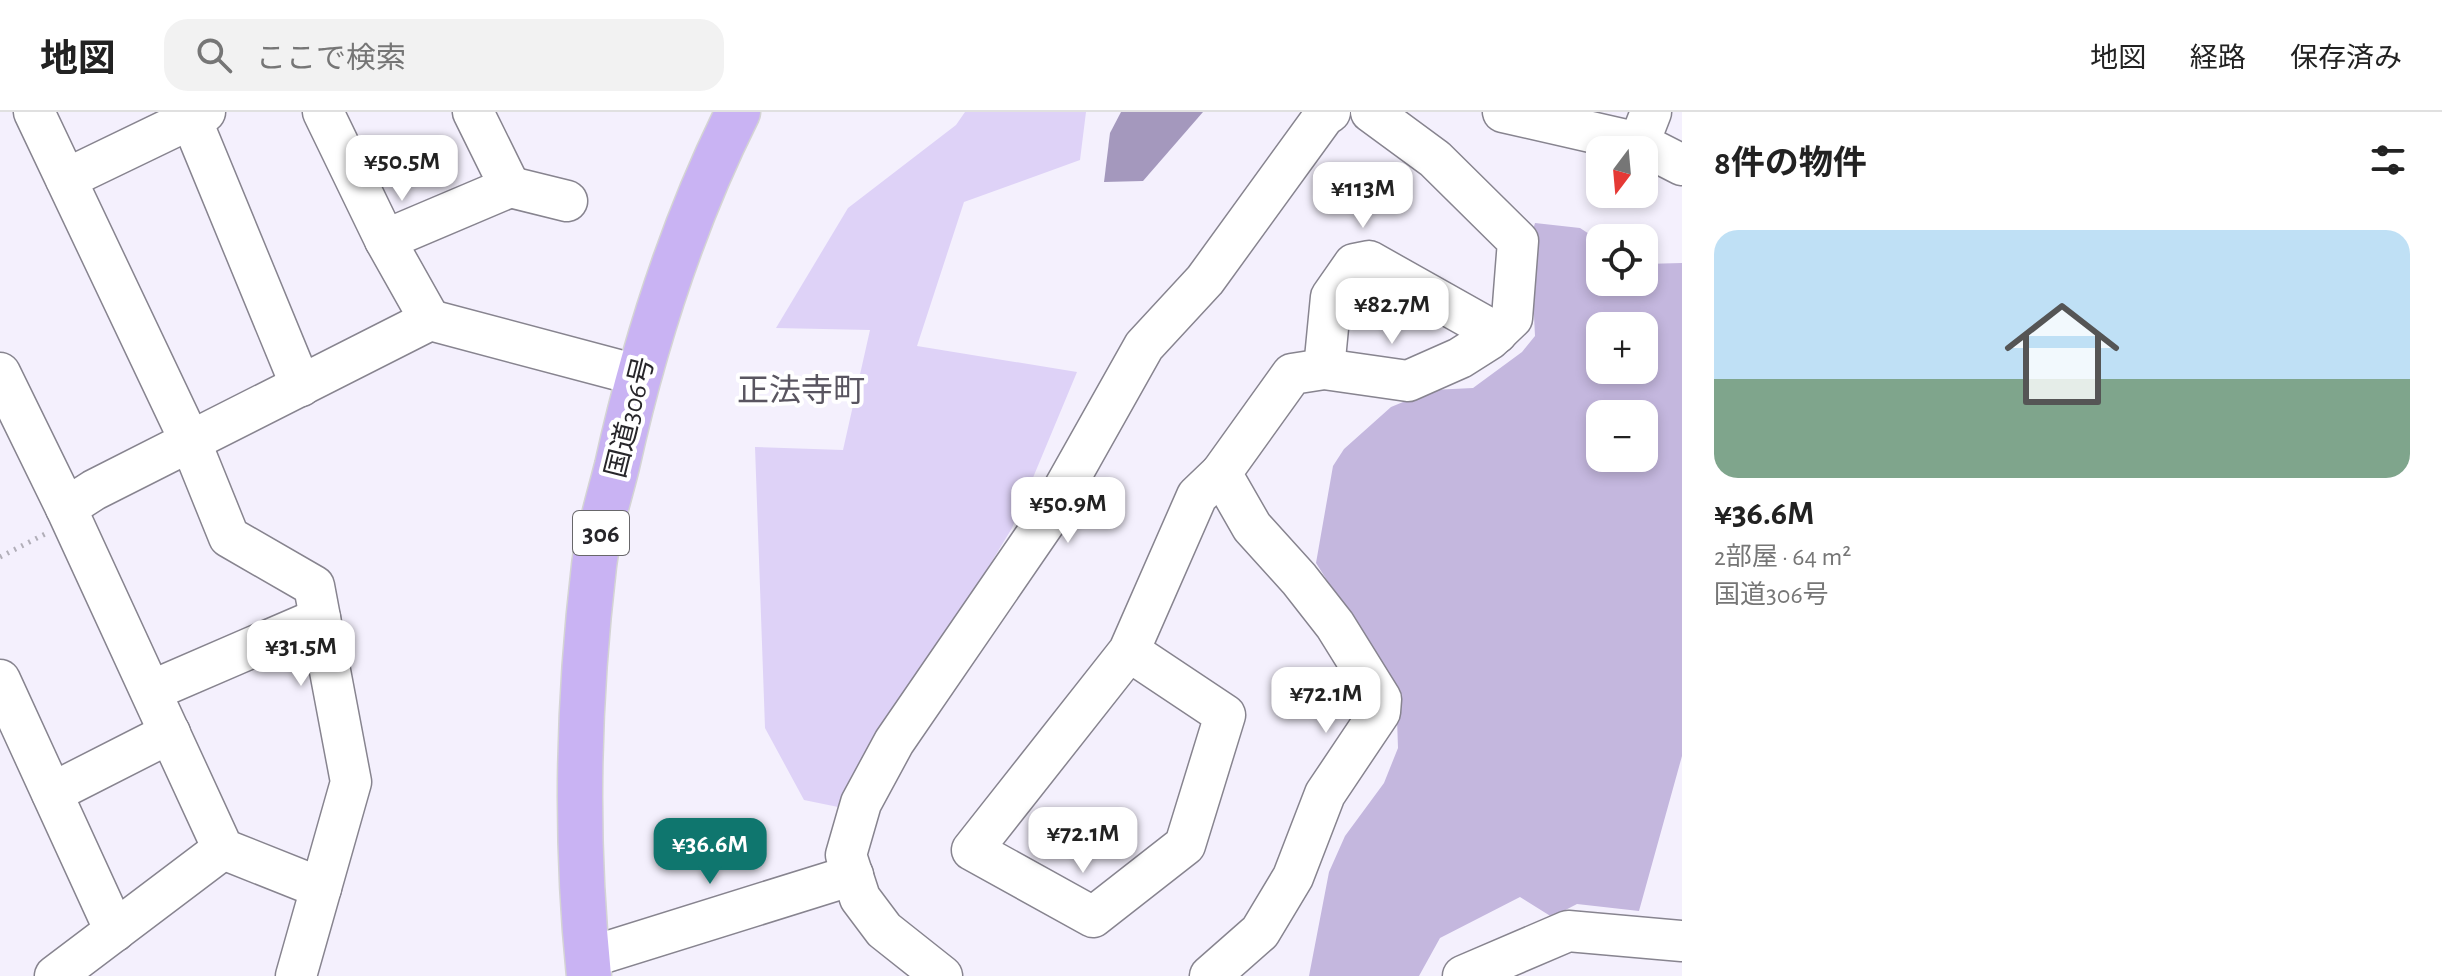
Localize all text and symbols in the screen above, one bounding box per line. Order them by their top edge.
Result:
search box [164,19,724,91]
icon: search [192,33,236,77]
text: 地図 [40,41,116,79]
text: ここで検索 [256,44,406,74]
text: 地図 [2090,45,2146,73]
text: 経路 [2190,45,2246,73]
text: 保存済み [2290,45,2402,73]
pin: ¥50.5M [337,135,467,203]
north arrow [1586,136,1658,208]
map controls [1586,136,1658,472]
icon: filters [2366,138,2410,182]
text: 8件の物件 [1714,147,1867,181]
text: ¥50.5M [364,148,440,174]
pin: ¥113M [1307,162,1419,230]
text: ¥113M [1331,175,1395,201]
button: locate [1586,224,1658,296]
pin: ¥82.7M [1327,278,1457,346]
icon: home [1990,282,2134,426]
text: ¥82.7M [1354,291,1430,317]
button: + [1586,312,1658,384]
street label: 国道306号 [600,354,659,481]
district label: 正法寺町 [737,374,865,407]
button: − [1586,400,1658,472]
pin: ¥50.9M [1003,477,1133,545]
text: ¥50.9M [1029,490,1107,516]
text: ¥36.6M [1714,497,1814,531]
road number: 306 [573,511,629,555]
text: 2部屋 · 64 m² [1714,544,1851,570]
text: 国道306号 [1714,582,1829,608]
pin: ¥31.5M [236,620,366,688]
text: ¥31.5M [265,633,337,659]
pin: ¥72.1M [1261,667,1391,735]
text: ¥72.1M [1289,680,1363,706]
pin: ¥72.1M [1018,807,1148,875]
pin: ¥36.6M [645,818,775,886]
text: ¥72.1M [1046,820,1120,846]
text: ¥36.6M [672,831,748,857]

